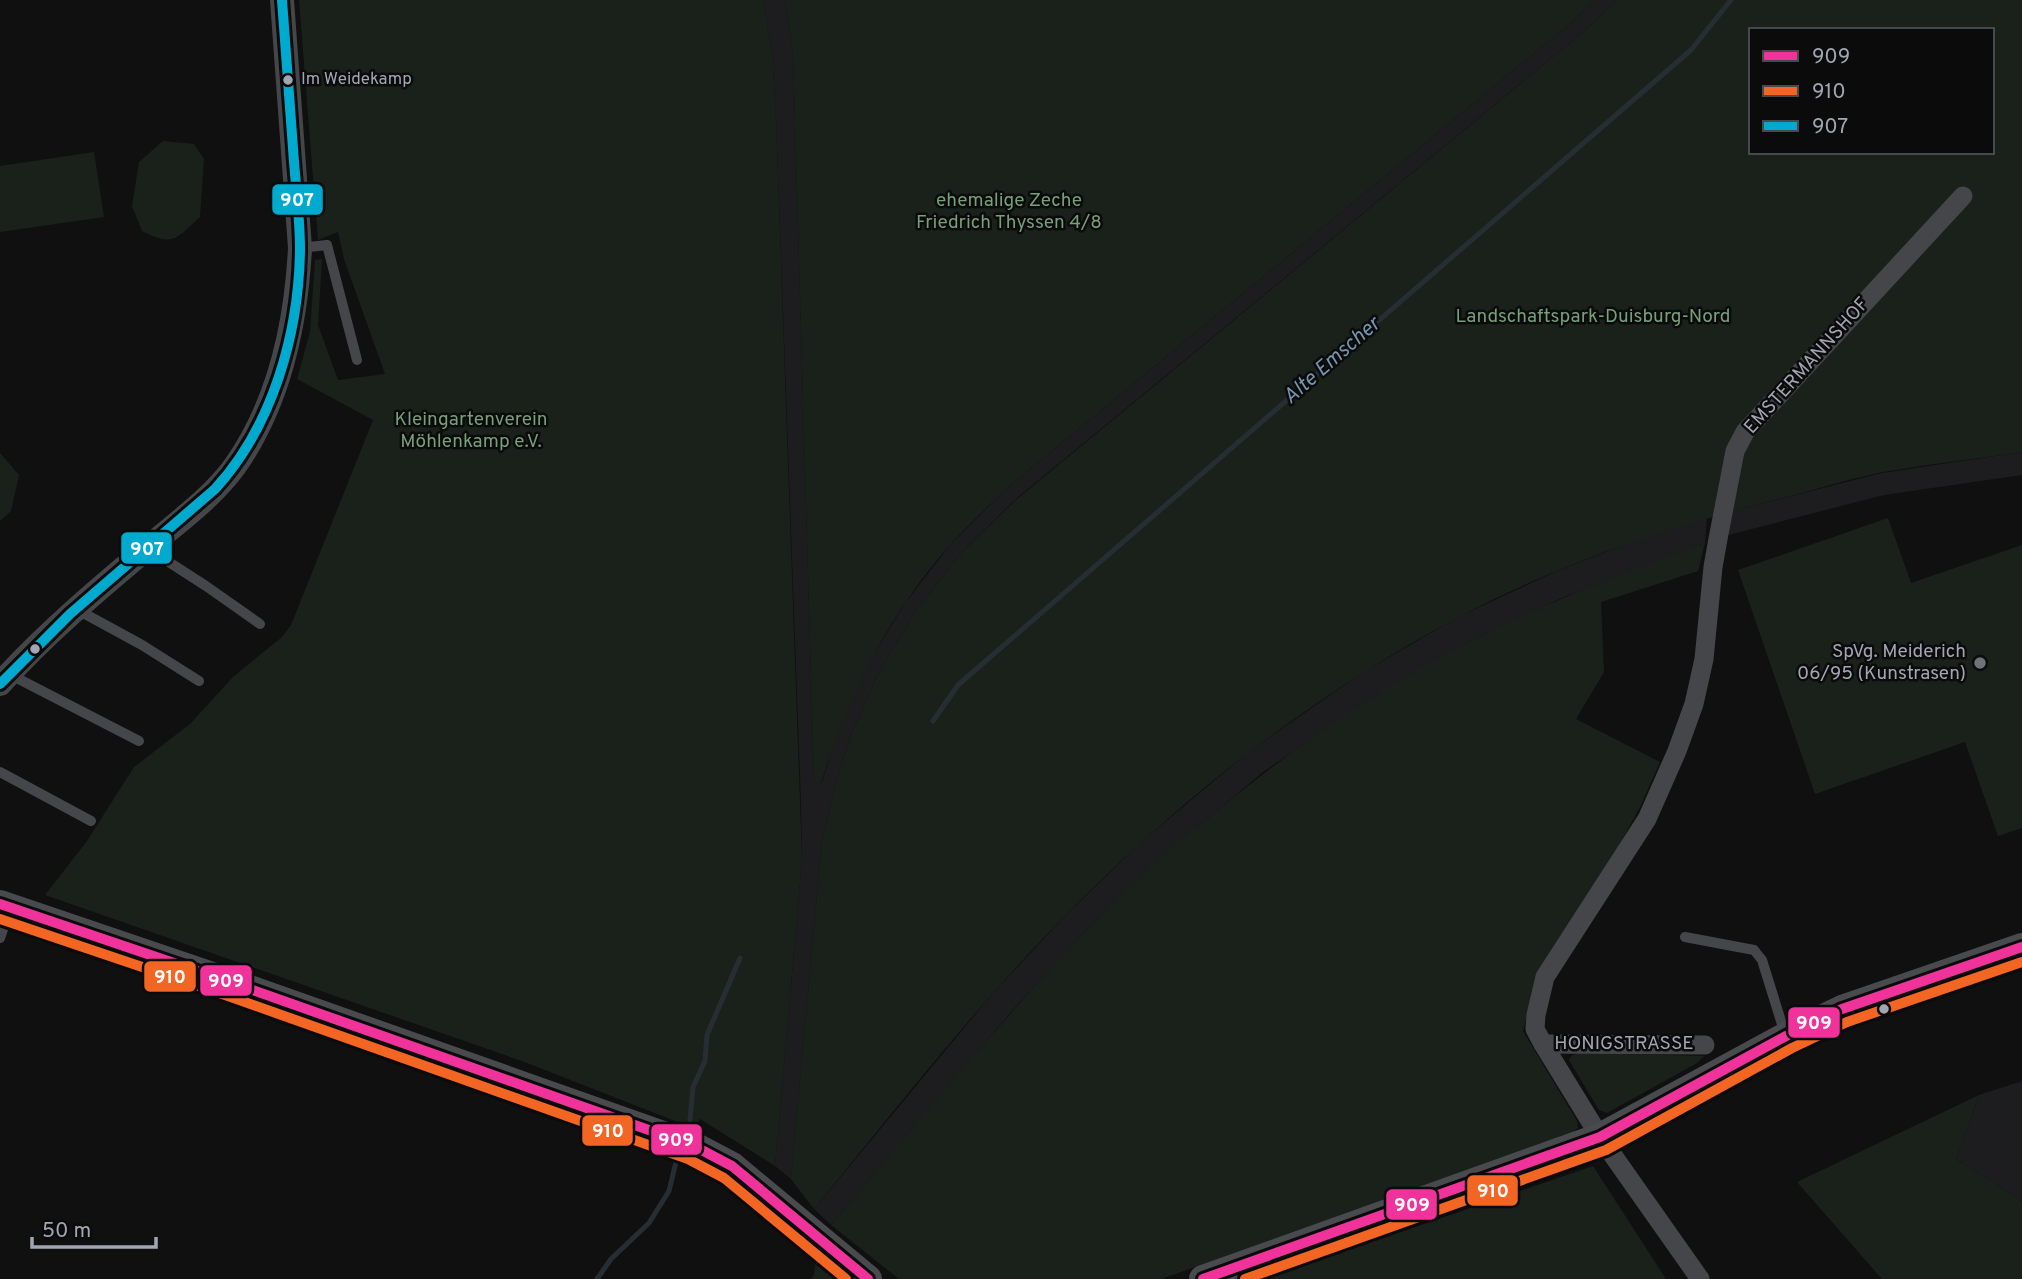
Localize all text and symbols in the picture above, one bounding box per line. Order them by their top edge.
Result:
legend [1749,28,1994,154]
text: 909 [1812,44,1850,71]
place label: Im Weidekamp [301,69,412,91]
marker: Im Weidekamp [281,73,295,87]
text: 910 [1812,79,1846,106]
text: 907 [1812,114,1848,141]
line badge: 907 [271,183,324,216]
text: 907 [280,189,314,213]
park label: ehemalige Zeche Friedrich Thyssen 4/8 [916,189,1102,235]
street label: EMSTERMANNSHOF [1739,293,1875,439]
park label: Landschaftspark-Duisburg-Nord [1456,305,1730,329]
water label: Alte Emscher [1278,310,1388,411]
park label: Kleingartenverein Möhlenkamp e.V. [394,408,548,454]
line badge: 907 [120,531,173,565]
text: 907 [130,538,164,562]
place label: SpVg. Meiderich 06/95 (Kunstrasen) [1797,640,1966,686]
unlabelled marker [28,642,42,656]
marker: SpVg. Meiderich 06/95 (Kunstrasen) [1972,655,1988,671]
line badge: 910 [143,960,197,993]
line badge: 909 [199,964,253,997]
text: 910 [154,966,186,990]
text: 909 [208,970,244,994]
unlabelled marker [1877,1002,1891,1016]
line badge: 909 [1787,1006,1841,1039]
text: 909 [1796,1012,1832,1036]
street label: HONIGSTRASSE [1554,1032,1694,1056]
line badge: 910 [581,1114,634,1147]
text: 910 [592,1120,624,1144]
line badge: 909 [650,1123,703,1156]
text: 909 [658,1129,694,1153]
line badge: 910 [1466,1174,1519,1207]
text: 910 [1477,1180,1509,1204]
line badge: 909 [1385,1188,1438,1221]
text: 909 [1394,1194,1430,1218]
scale bar [32,1206,156,1250]
text: 50 m [42,1218,91,1245]

